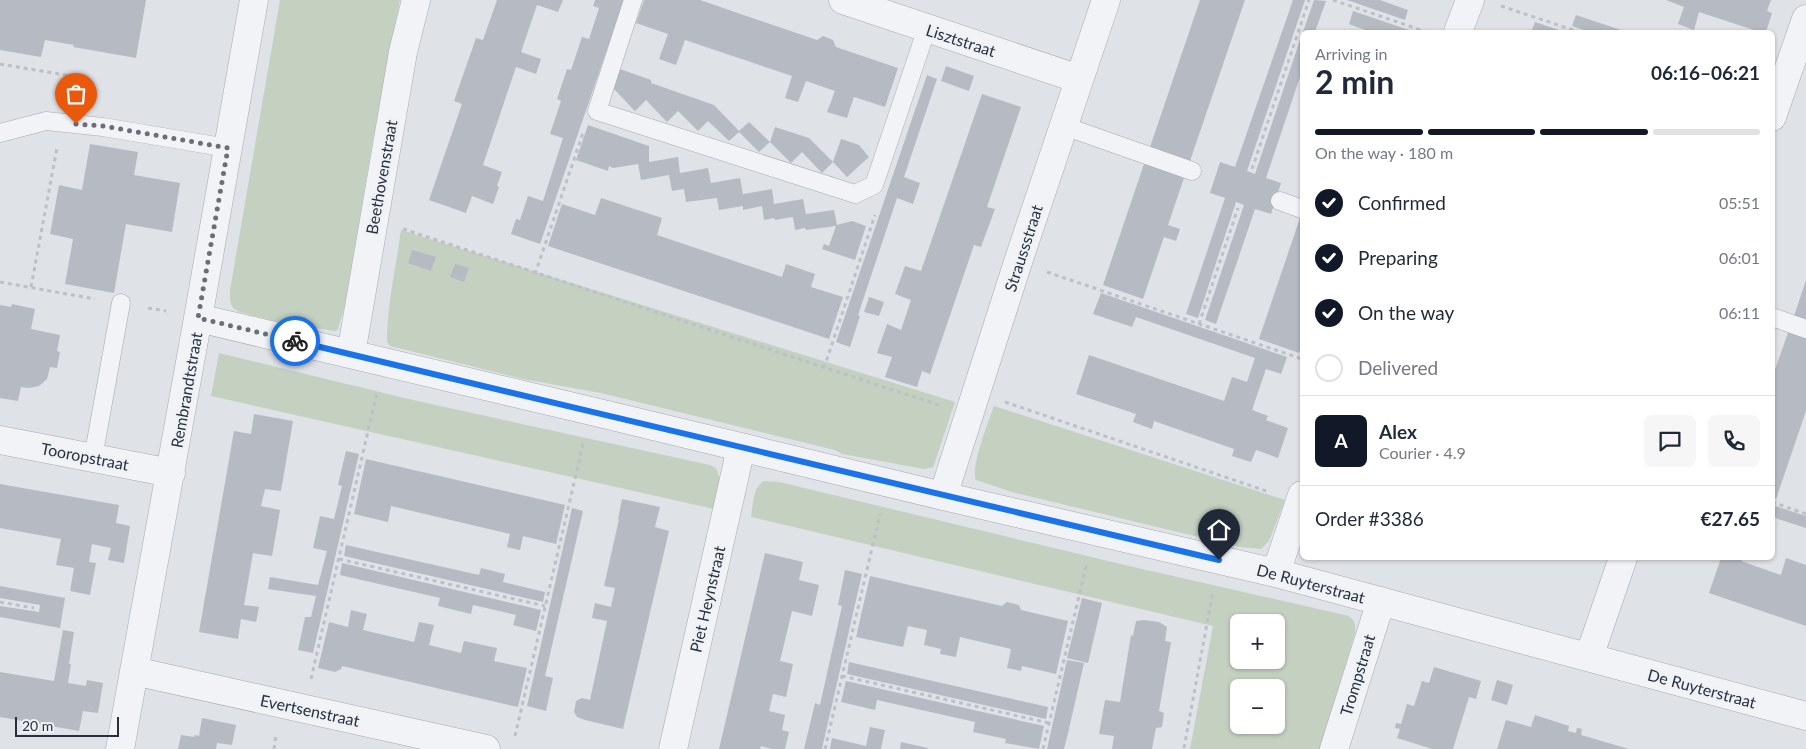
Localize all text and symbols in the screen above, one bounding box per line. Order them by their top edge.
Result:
street label: Lisztstraat [924,20,998,60]
text: Arriving in [1315,44,1388,63]
text: 06:16–06:21 [1651,61,1760,84]
text: 2 min [1315,62,1394,101]
pin [55,73,97,124]
icon: bag [62,80,90,108]
street label: Beethovenstraat [362,118,400,236]
text: On the way · 180 m [1315,143,1453,162]
icon: check [1315,189,1343,217]
text: Confirmed [1358,191,1446,214]
text: 05:51 [1719,193,1760,212]
street label: Straussstraat [1000,202,1046,294]
icon: check [1315,244,1343,272]
text: Preparing [1358,246,1438,269]
text: 06:01 [1719,248,1760,267]
icon: check [1315,299,1343,327]
text: On the way [1358,301,1454,324]
text: 06:11 [1719,303,1760,322]
courier [270,316,320,366]
icon: bike [281,327,309,355]
street label: Rembrandtstraat [166,330,206,449]
text: Delivered [1358,356,1438,379]
button: chat [1644,415,1696,467]
button: phone [1708,415,1760,467]
text: Alex [1379,420,1417,443]
text: A [1334,429,1348,452]
street label: Tooropstraat [39,438,131,474]
text: Courier · 4.9 [1379,443,1466,462]
text: Order #3386 [1315,507,1424,530]
text: €27.65 [1700,507,1760,530]
pin [1198,509,1240,560]
icon: home [1205,516,1233,544]
street label: Piet Heynstraat [685,544,729,654]
street label: De Ruyterstraat [1255,559,1367,607]
map controls [1230,614,1285,734]
button: + [1230,614,1285,669]
street label: Trompstraat [1336,632,1378,718]
street label: De Ruyterstraat [1646,664,1758,712]
button: − [1230,679,1285,734]
street label: Evertsenstraat [259,690,362,730]
scale bar [15,714,119,737]
text: 20 m [22,717,53,734]

